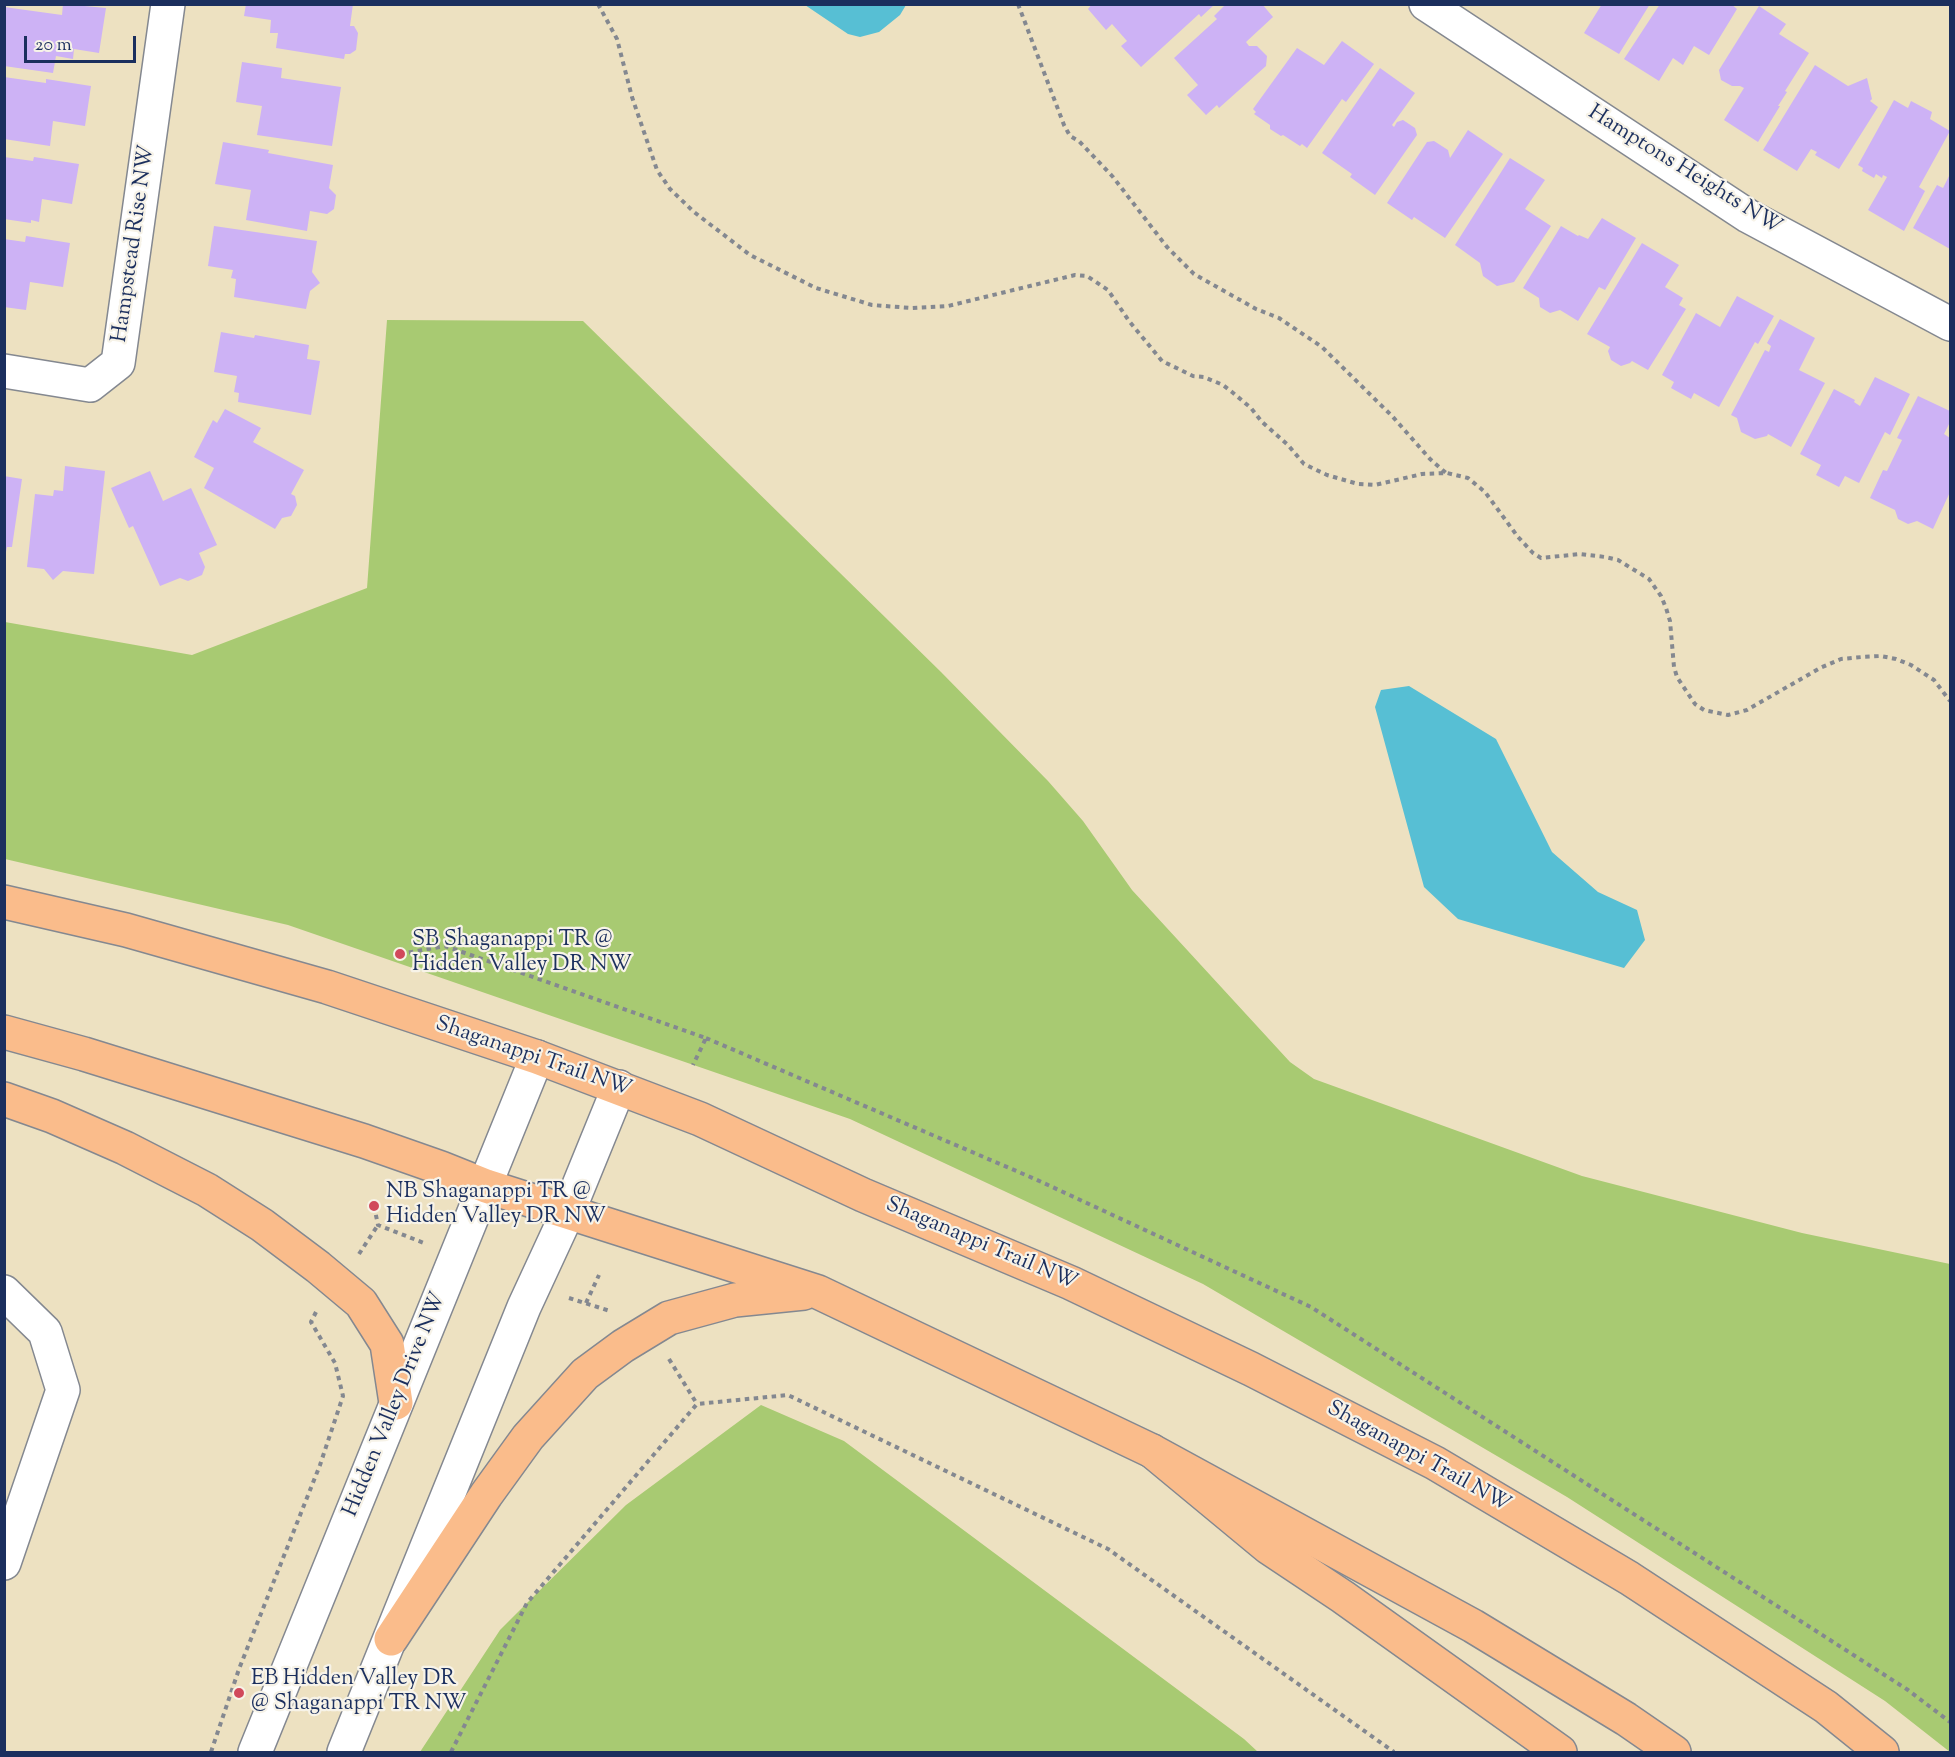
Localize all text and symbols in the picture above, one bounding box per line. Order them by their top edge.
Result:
scale bar [27,24,140,62]
text: 20 m [35,33,72,59]
street label: Hamptons Heights NW [1582,101,1786,241]
street label: Hampstead Rise NW [108,144,162,344]
place label: SB Shaganappi TR @ Hidden Valley DR NW [412,928,632,980]
marker: SB Shaganappi TR @ Hidden Valley DR NW [393,947,407,961]
street label: Shaganappi Trail NW [431,1012,635,1104]
place label: NB Shaganappi TR @ Hidden Valley DR NW [386,1180,606,1232]
street label: Shaganappi Trail NW [881,1193,1081,1297]
marker: NB Shaganappi TR @ Hidden Valley DR NW [367,1199,381,1213]
street label: Hidden Valley Drive NW [339,1289,453,1521]
street label: Shaganappi Trail NW [1322,1397,1514,1519]
place label: EB Hidden Valley DR @ Shaganappi TR NW [251,1667,466,1718]
marker: EB Hidden Valley DR @ Shaganappi TR NW [232,1686,246,1700]

